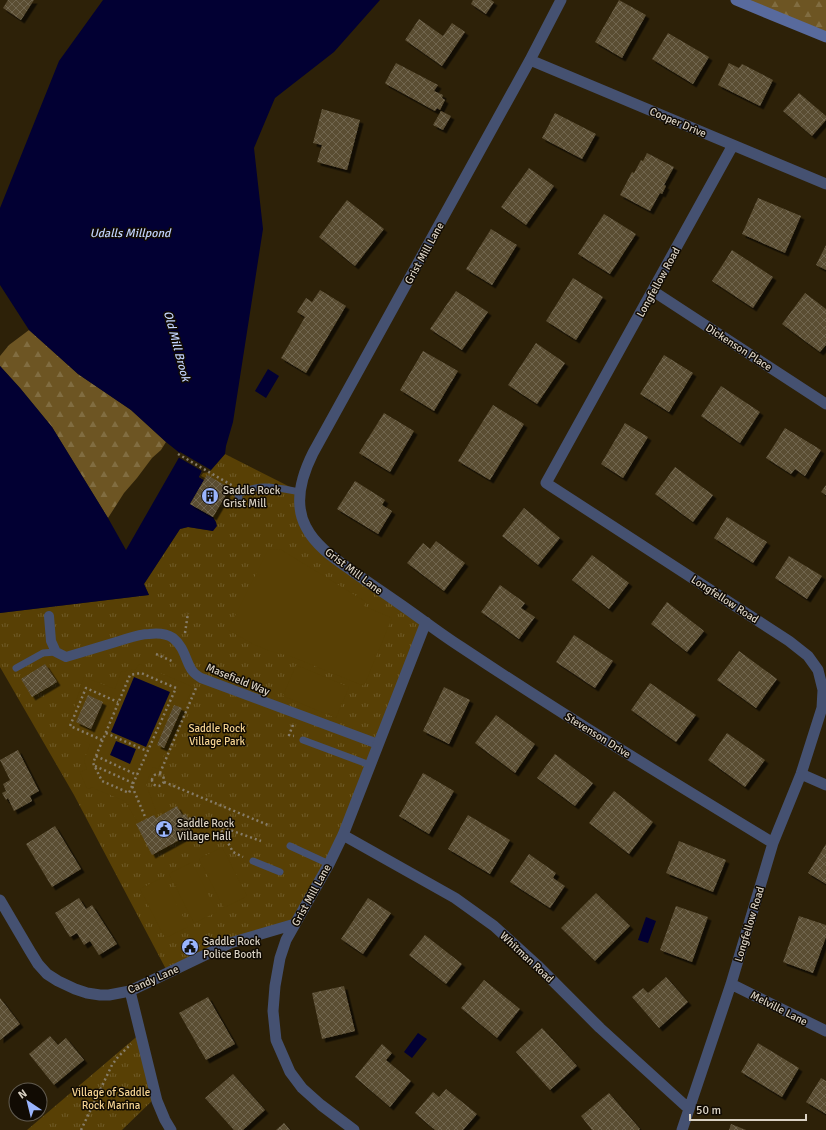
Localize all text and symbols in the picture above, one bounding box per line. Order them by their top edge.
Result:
street label: Cooper Drive [647,105,708,140]
street label: Grist Mill Lane [402,220,447,286]
water label: Udalls Millpond [90,226,172,241]
street label: Longfellow Road [634,245,683,319]
water label: Old Mill Brook [160,309,193,384]
street label: Dickenson Place [703,321,774,374]
place label: Saddle Rock Grist Mill [223,484,281,510]
building icon: Saddle Rock Grist Mill [200,486,220,506]
street label: Grist Mill Lane [322,546,385,597]
street label: Longfellow Road [689,573,761,626]
street label: Masefield Way [204,661,272,698]
street label: Stevenson Drive [562,710,633,761]
park label: Saddle Rock Village Park [188,722,246,748]
place label: Saddle Rock Village Hall [177,817,235,843]
public building icon: Saddle Rock Village Hall [154,819,174,839]
street label: Grist Mill Lane [289,862,334,928]
street label: Longfellow Road [732,885,767,963]
street label: Whitman Road [497,929,556,986]
place label: Saddle Rock Police Booth [203,935,262,961]
public building icon: Saddle Rock Police Booth [180,937,200,957]
street label: Candy Lane [126,962,181,996]
street label: Melville Lane [748,989,809,1028]
north arrow [8,1082,48,1122]
park label: Village of Saddle Rock Marina [72,1086,150,1112]
text: N [16,1087,29,1102]
scale bar [690,1096,806,1122]
text: 50 m [696,1103,721,1118]

